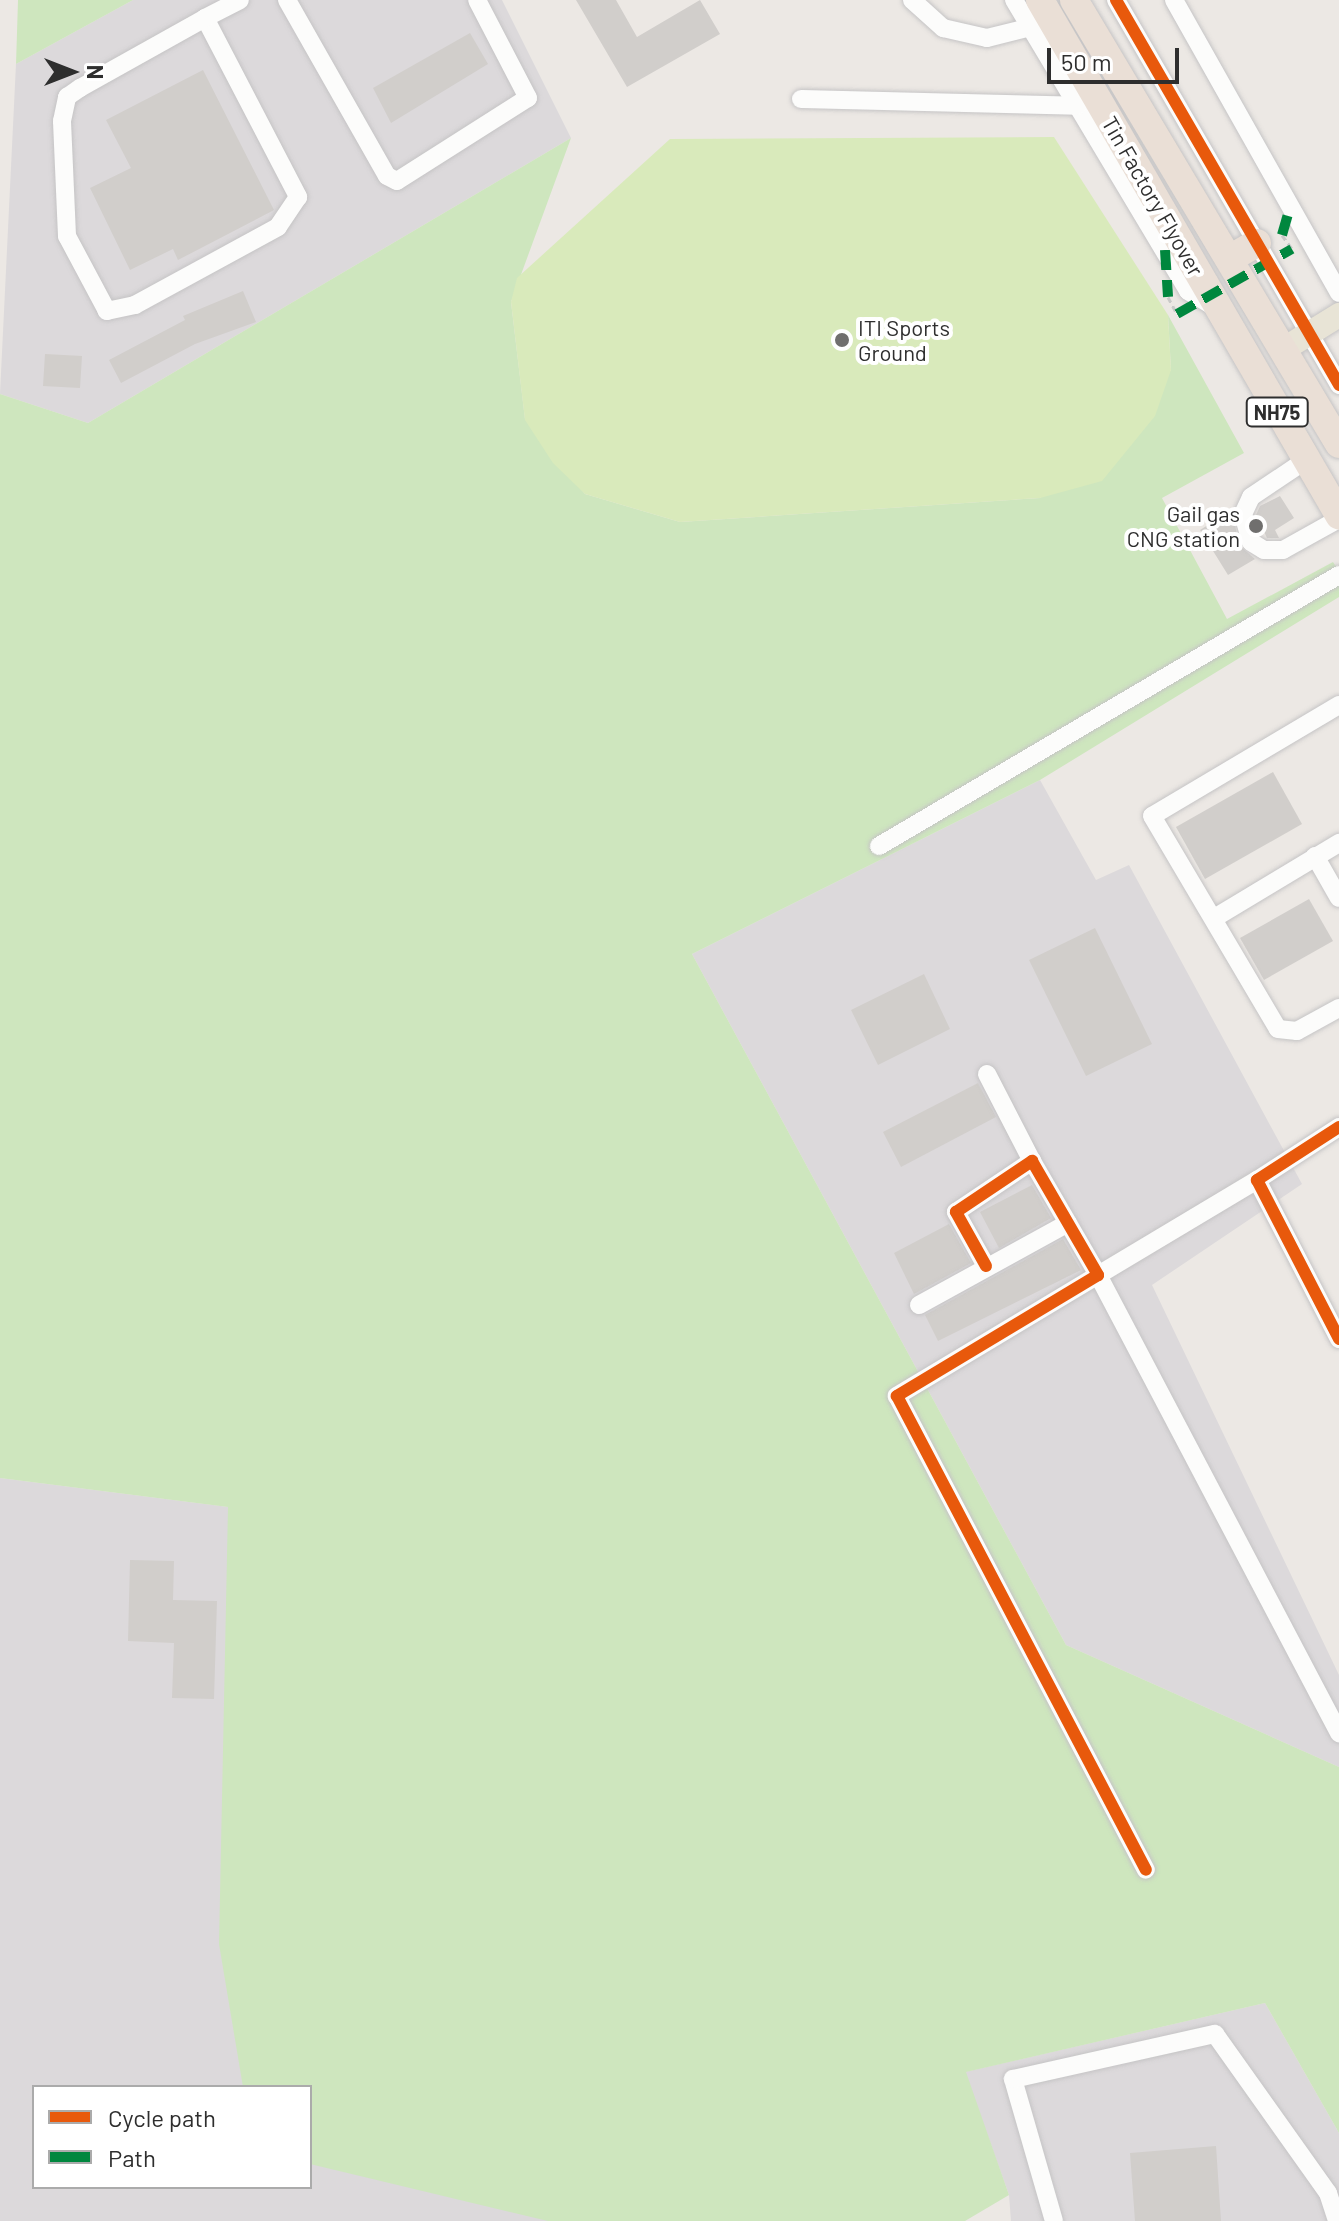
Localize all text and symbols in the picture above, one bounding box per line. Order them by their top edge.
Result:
north arrow [32,32,112,112]
scale bar [1051,32,1183,82]
text: 50 m [1061,47,1112,76]
text: N [83,65,109,79]
street label: Tin Factory Flyover [1097,111,1209,281]
place label: ITI Sports Ground [858,314,950,366]
marker: ITI Sports Ground [833,331,851,349]
road number: NH75 [1245,396,1309,428]
place label: Gail gas CNG station [1127,500,1240,552]
marker: Gail gas CNG station [1247,517,1265,535]
legend [32,2085,312,2189]
text: Cycle path [108,2103,216,2132]
text: Path [108,2143,156,2172]

